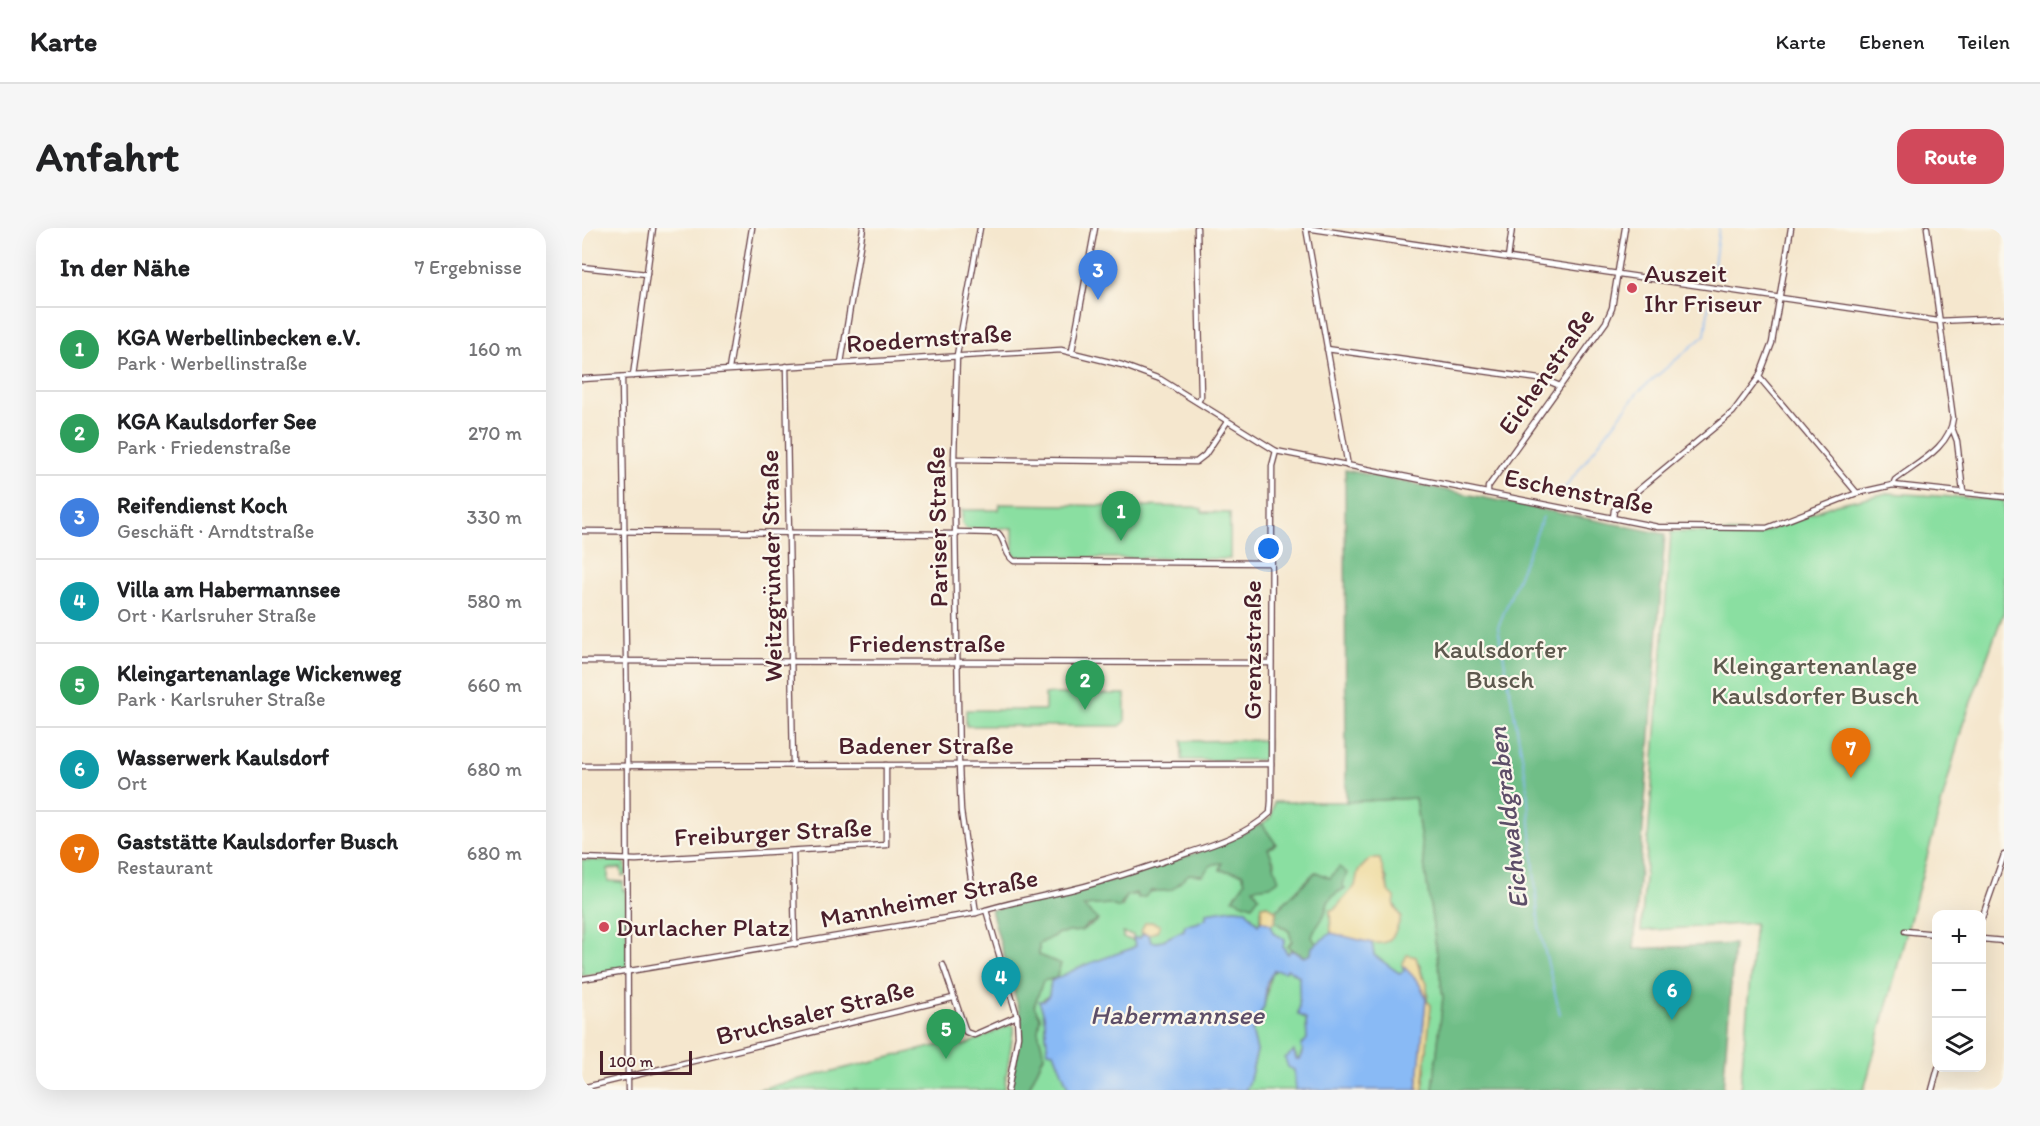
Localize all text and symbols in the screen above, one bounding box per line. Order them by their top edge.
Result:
text: Karte [30,24,97,58]
text: Karte [1776,29,1826,54]
text: Ebenen [1859,29,1925,54]
text: Teilen [1958,29,2010,54]
button: Route [1897,129,2004,184]
text: Anfahrt [36,131,179,182]
pin: 3 [1078,250,1118,300]
text: In der Nähe [60,251,190,283]
text: 7 Ergebnisse [415,255,522,279]
place label: Auszeit Ihr Friseur [1644,257,1762,319]
marker: Auszeit Ihr Friseur [1625,281,1639,295]
street label: Eichenstraße [1491,302,1601,440]
street label: Roedernstraße [845,316,1013,360]
text: KGA Werbellinbecken e.V. [117,324,361,351]
text: 1 [75,337,84,361]
text: 160 m [469,337,522,361]
text: Park · Werbellinstraße [117,351,307,375]
text: KGA Kaulsdorfer See [117,408,317,435]
text: 2 [74,421,85,445]
text: 270 m [468,421,522,445]
text: Park · Friedenstraße [117,435,291,459]
street label: Pariser Straße [920,446,954,608]
street label: Weitzgründer Straße [753,449,789,683]
street label: Eschenstraße [1502,461,1656,521]
text: Reifendienst Koch [117,492,287,519]
pin: 1 [1102,492,1140,541]
text: 3 [74,505,85,529]
text: 330 m [467,505,522,529]
text: Geschäft · Arndtstraße [117,519,314,543]
your location [1254,534,1283,563]
text: Villa am Habermannsee [117,576,341,603]
street label: Grenzstraße [1236,580,1268,720]
text: 4 [73,589,86,613]
text: 580 m [467,589,522,613]
text: Ort · Karlsruher Straße [117,603,316,627]
street label: Friedenstraße [848,627,1006,659]
park label: Kaulsdorfer Busch [1433,633,1567,695]
park label: Kleingartenanlage Kaulsdorfer Busch [1711,649,1919,711]
text: Kleingartenanlage Wickenweg [117,660,401,687]
pin: 2 [1066,660,1104,710]
text: 5 [74,673,85,697]
text: 660 m [467,673,522,697]
text: Park · Karlsruher Straße [117,687,326,711]
water label: Eichwaldgraben [1480,725,1535,911]
pin: 7 [1832,728,1870,778]
street label: Badener Straße [838,729,1014,761]
text: Wasserwerk Kaulsdorf [117,744,329,771]
text: 6 [74,757,85,781]
text: 680 m [467,757,522,781]
text: Ort [117,771,147,795]
street label: Freiburger Straße [673,811,873,853]
text: Gaststätte Kaulsdorfer Busch [117,828,398,855]
text: 7 [75,841,84,865]
text: 680 m [467,841,522,865]
text: Restaurant [117,855,213,879]
street label: Mannheimer Straße [817,861,1041,935]
map controls [1932,910,1986,1072]
button: + [1932,910,1986,964]
place label: Durlacher Platz [616,911,790,943]
marker: Durlacher Platz [597,920,611,934]
pin: 4 [982,958,1020,1007]
button: − [1932,964,1986,1018]
pin: 6 [1652,970,1692,1020]
street label: Bruchsaler Straße [712,972,918,1052]
water label: Habermannsee [1090,998,1265,1031]
pin: 5 [926,1010,966,1059]
button: layers [1932,1018,1986,1072]
scale bar [600,1048,692,1076]
text: 100 m [609,1052,653,1071]

